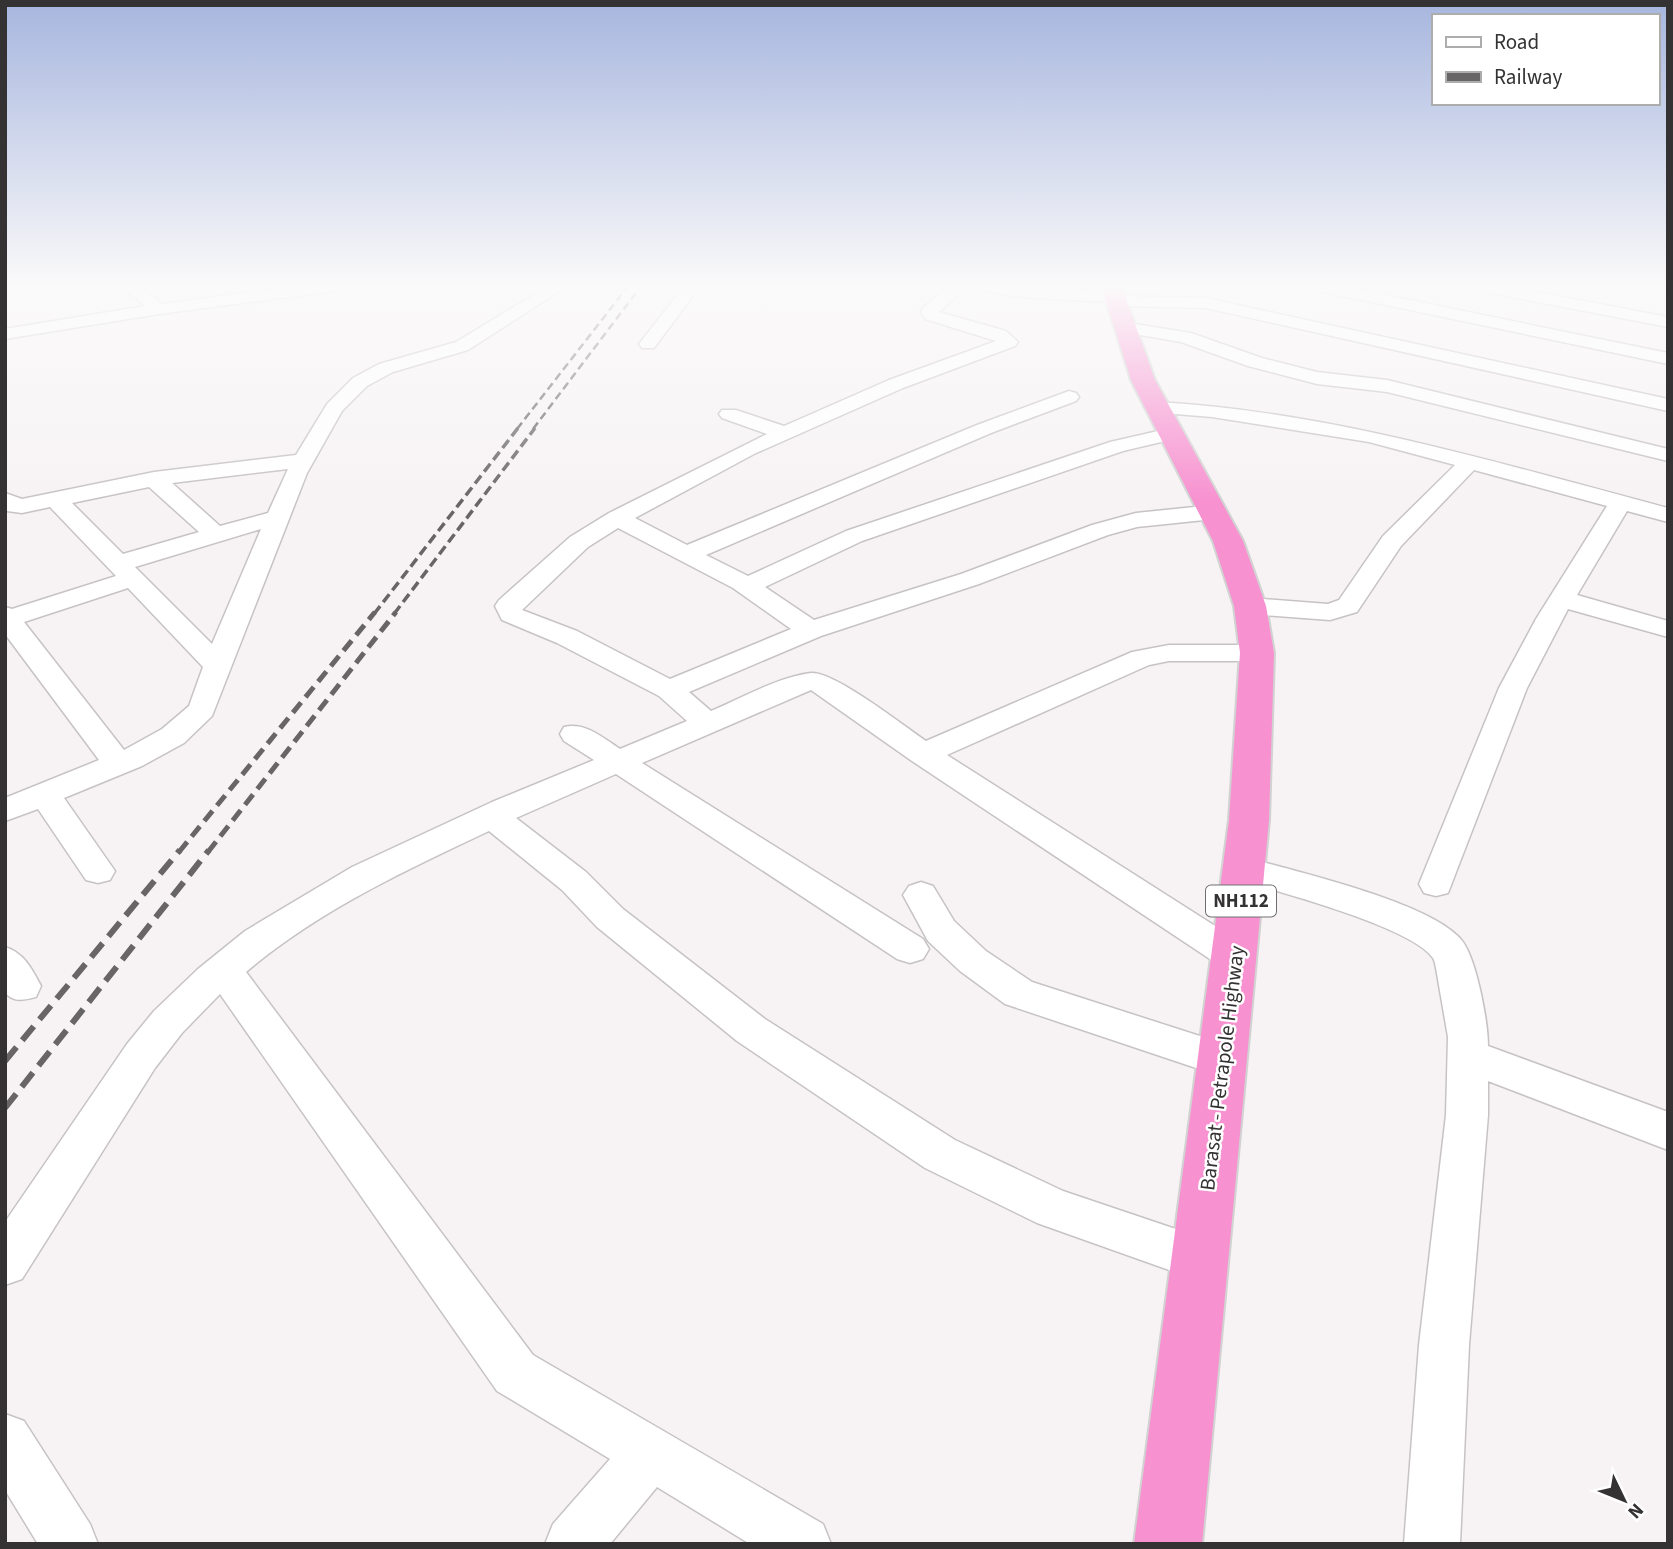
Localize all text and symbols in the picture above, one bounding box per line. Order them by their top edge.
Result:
legend [1432,14,1659,105]
text: Road [1494,27,1539,57]
text: Railway [1494,62,1562,92]
road number: NH112 [1206,886,1276,917]
street label: Barasat - Petrapole Highway [1192,944,1252,1192]
north arrow [1589,1465,1659,1535]
text: N [1621,1497,1650,1524]

